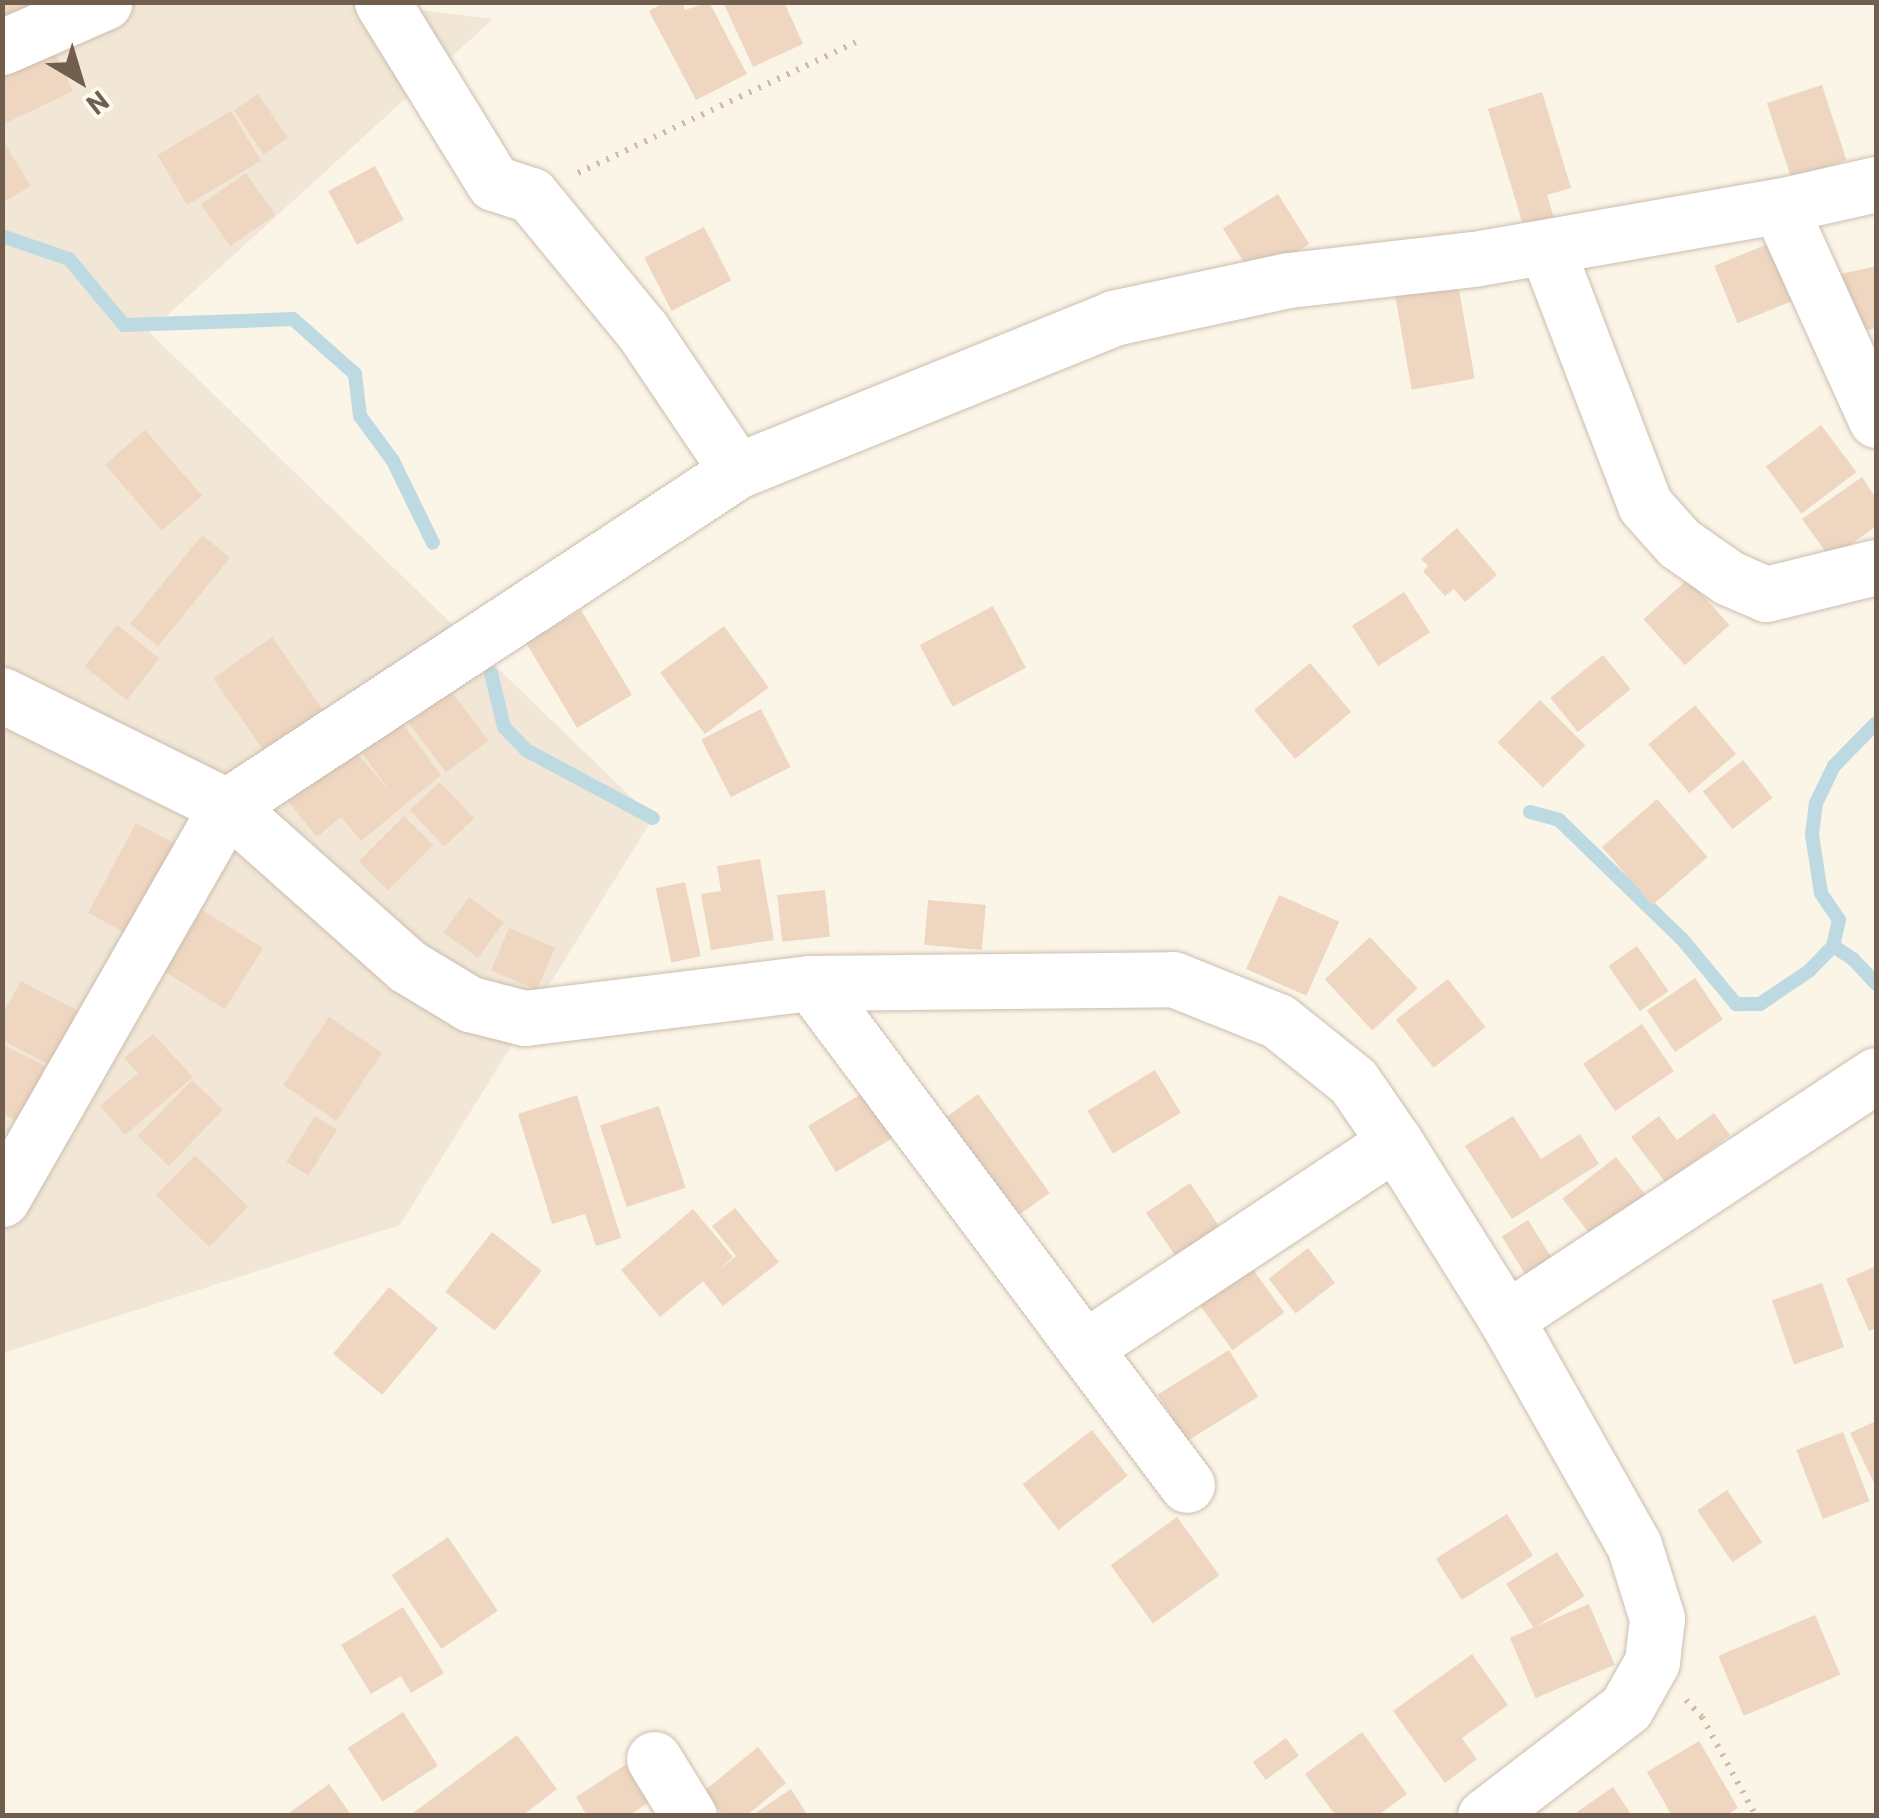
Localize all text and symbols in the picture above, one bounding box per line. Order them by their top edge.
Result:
north arrow [30,30,130,130]
text: N [81,85,116,123]

